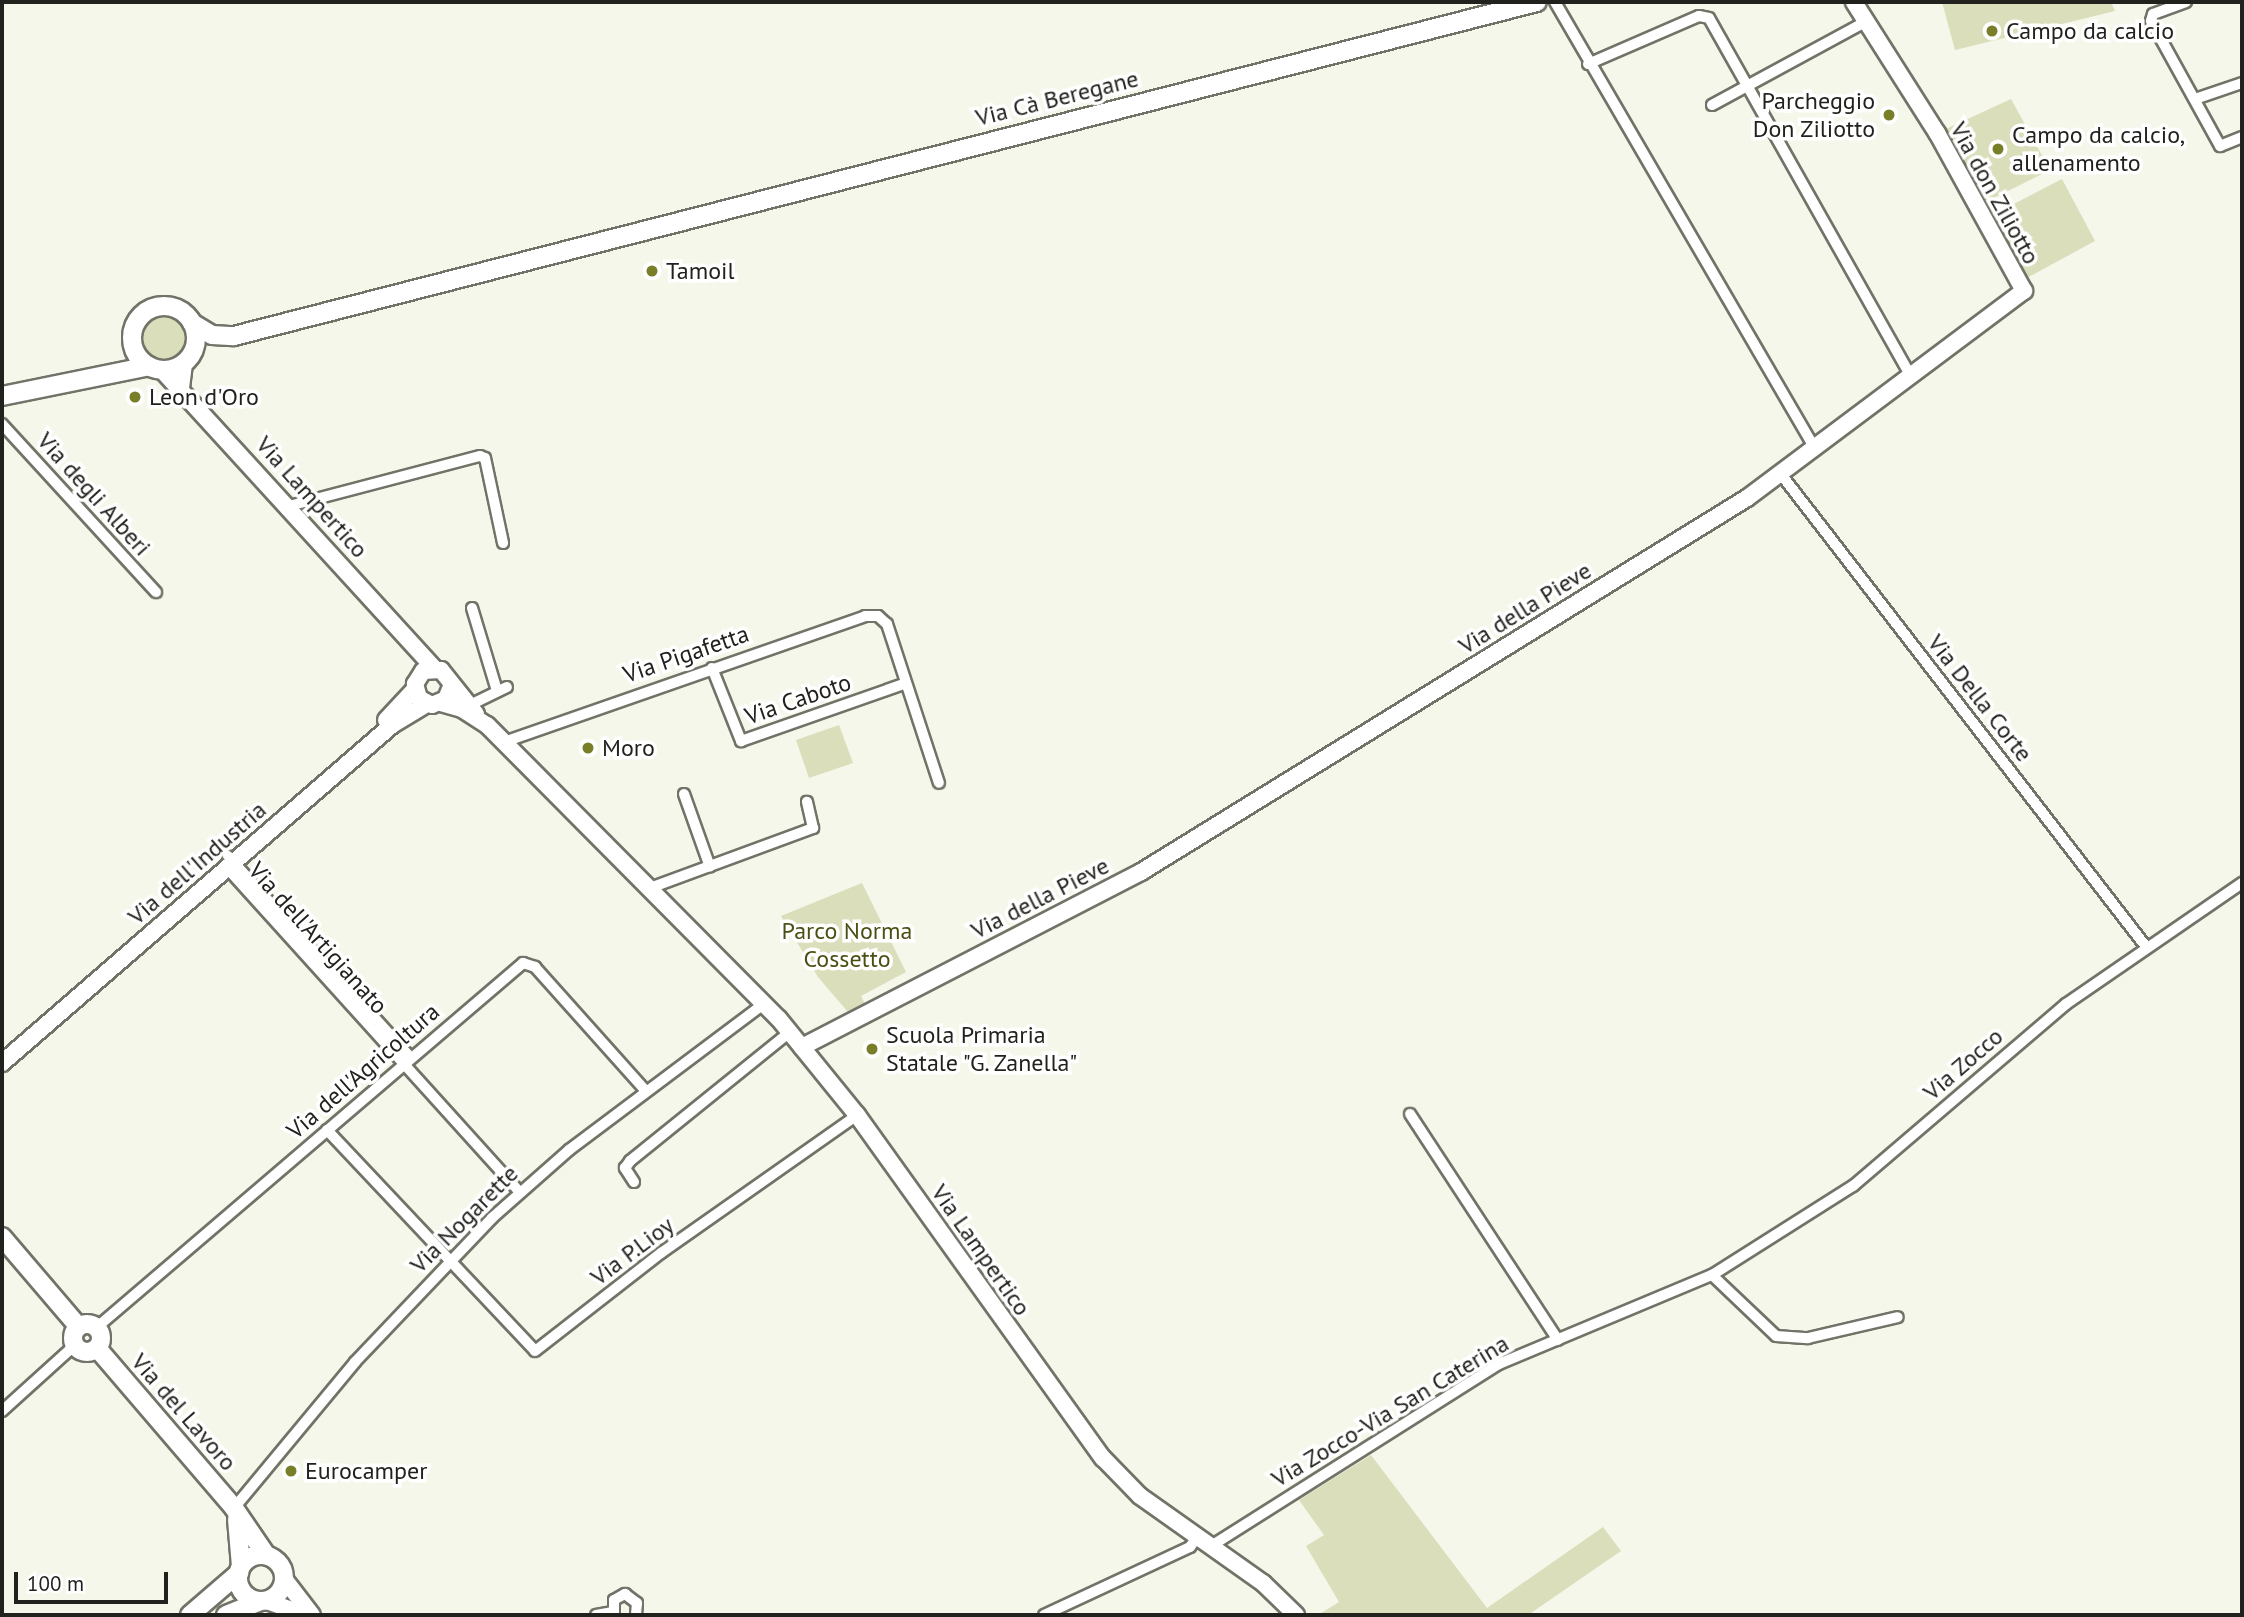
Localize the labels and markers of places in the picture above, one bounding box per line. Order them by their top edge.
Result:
place label: Campo da calcio [2006,17,2174,45]
marker: Campo da calcio [1984,23,2000,39]
place label: Parcheggio Don Ziliotto [1752,87,1875,143]
marker: Parcheggio Don Ziliotto [1881,107,1897,123]
place label: Campo da calcio, allenamento [2012,121,2185,177]
marker: Campo da calcio, allenamento [1990,141,2006,157]
place label: Tamoil [666,257,734,285]
marker: Tamoil [644,263,660,279]
place label: Leon d'Oro [149,383,259,411]
marker: Leon d'Oro [127,389,143,405]
place label: Moro [602,734,655,762]
marker: Moro [580,740,596,756]
place label: Scuola Primaria Statale "G. Zanella" [886,1021,1081,1077]
marker: Scuola Primaria Statale "G. Zanella" [864,1041,880,1057]
place label: Eurocamper [305,1457,427,1485]
marker: Eurocamper [283,1463,299,1479]

